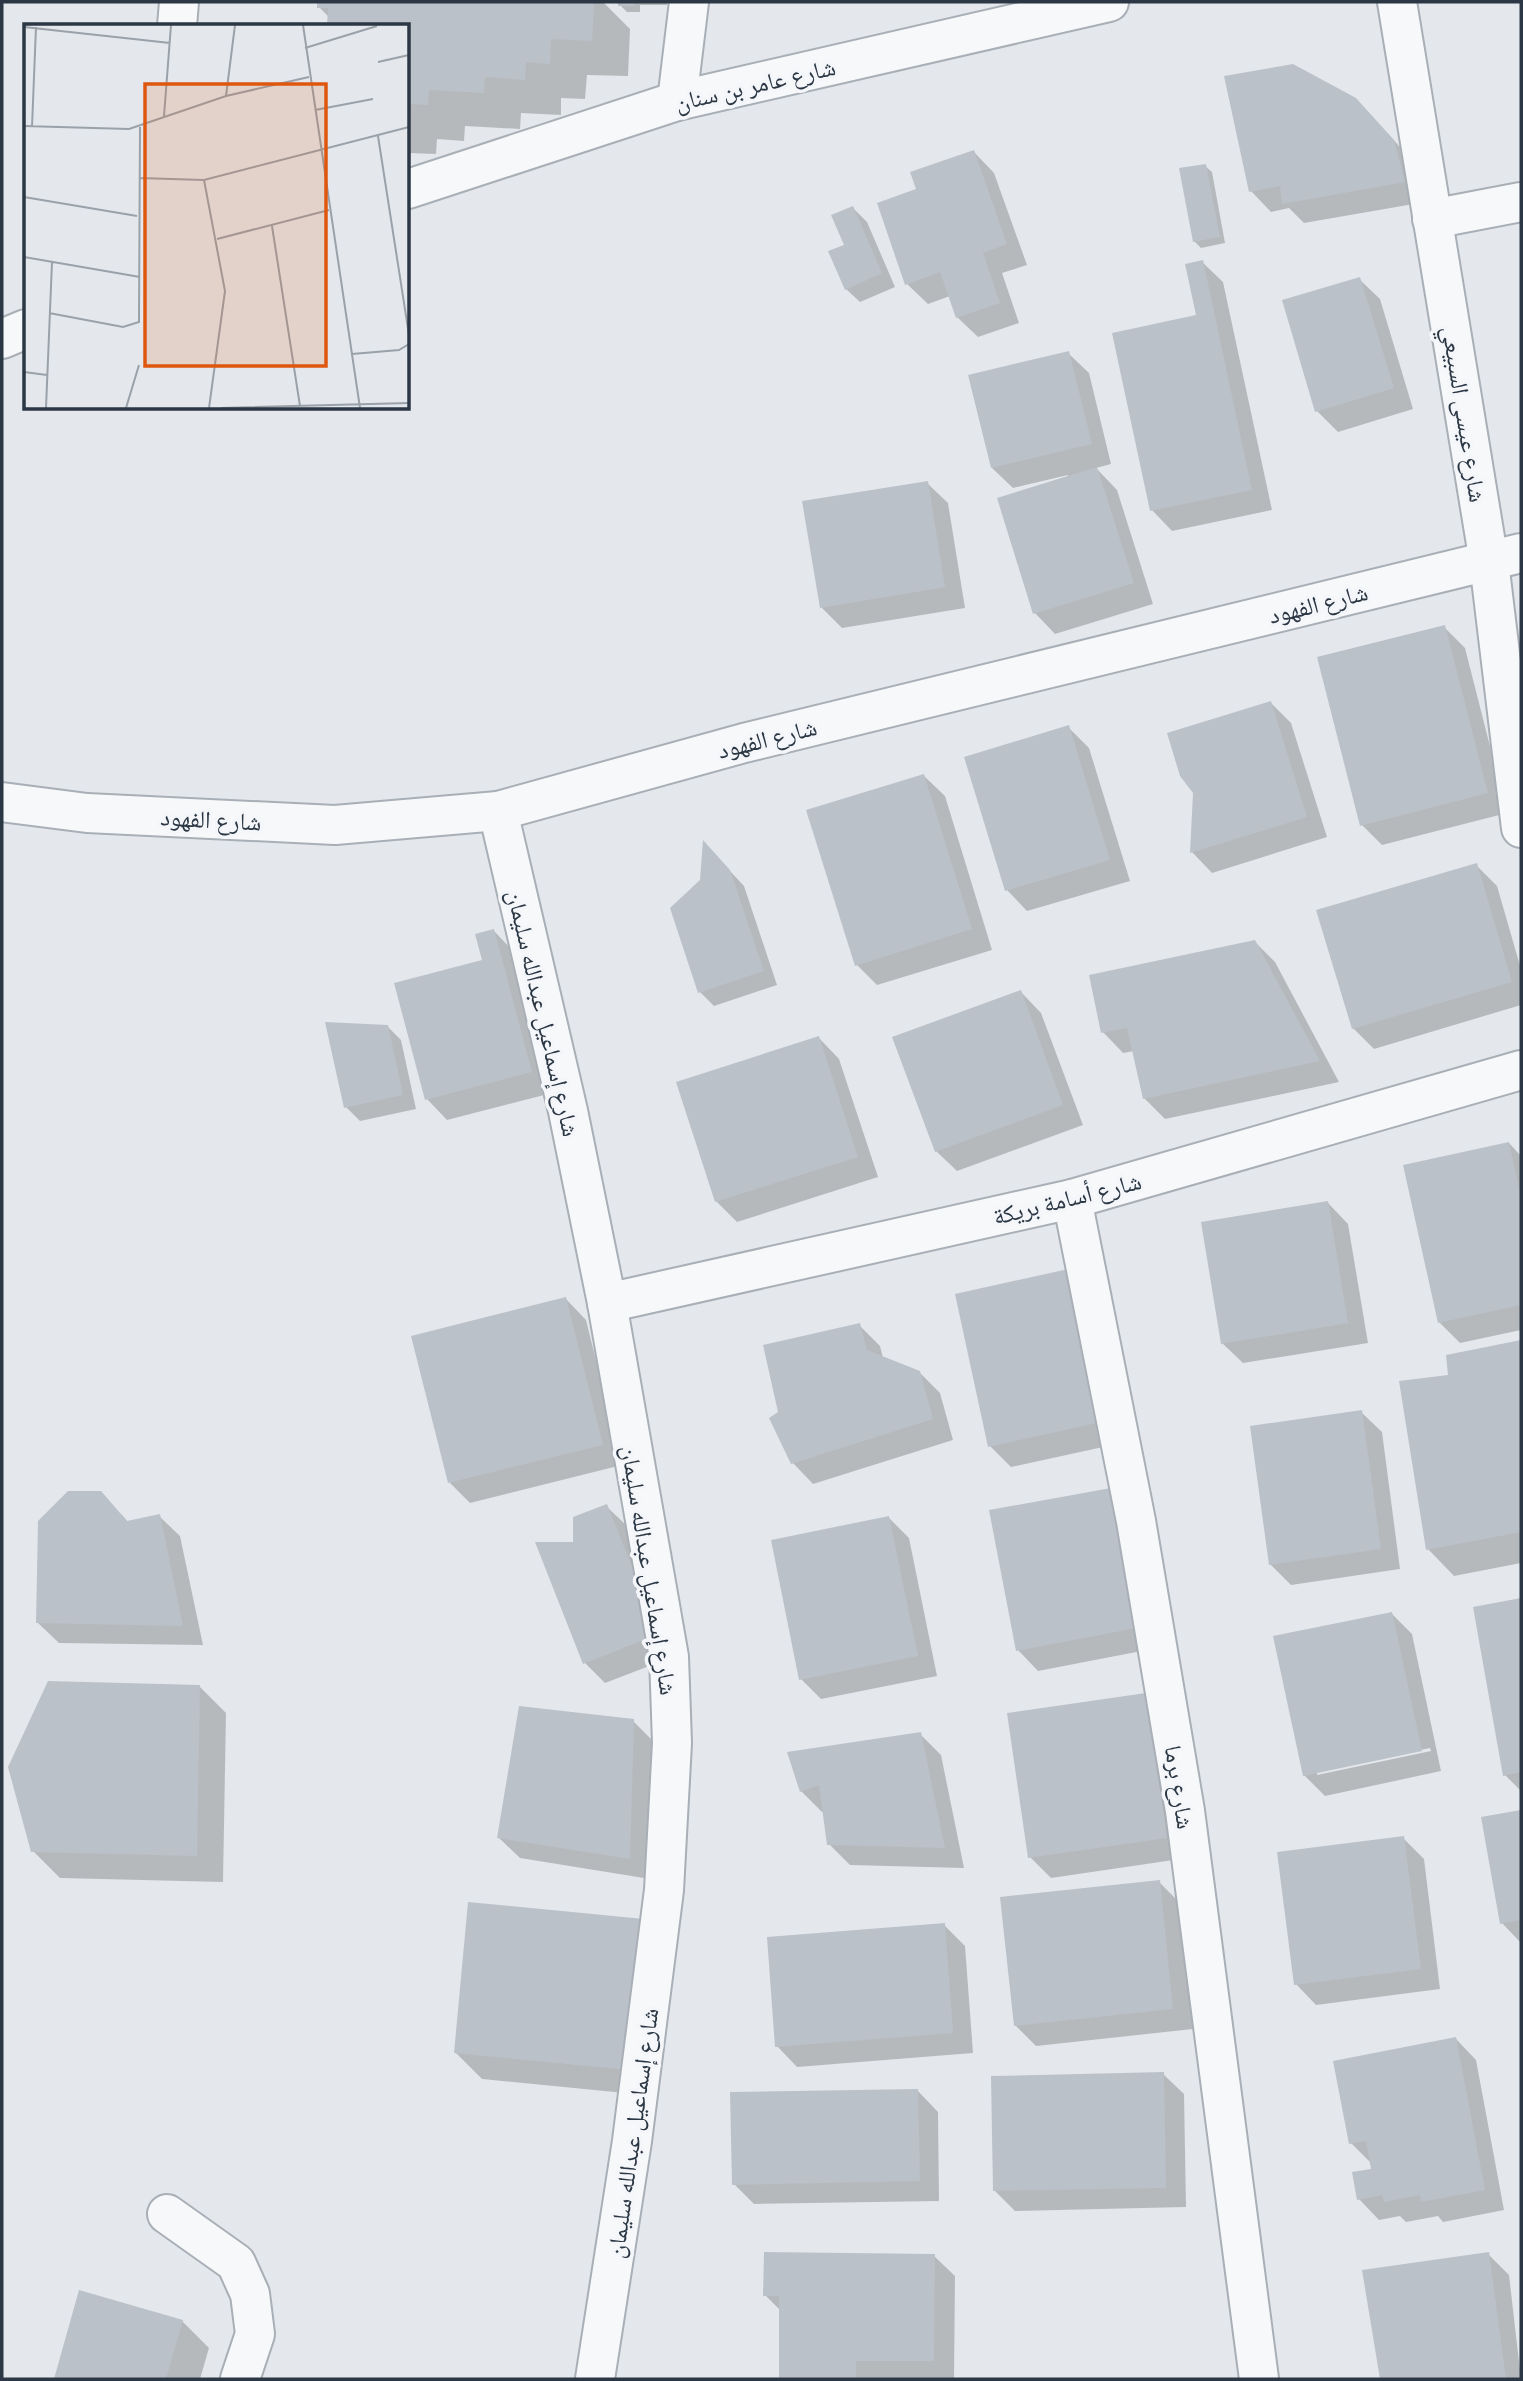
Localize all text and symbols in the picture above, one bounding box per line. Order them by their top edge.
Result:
inset map [24,24,410,410]
street label: شارع عامر بن سنان [671,48,839,120]
street label: شارع عيسى السبيعي [1431,323,1497,505]
street label: شارع الفهود [1264,573,1372,633]
street label: شارع الفهود [713,708,821,768]
street label: شارع الفهود [159,798,263,840]
street label: شارع إسماعيل عبدالله سليمان [498,886,590,1140]
street label: شارع أسامة بريكة [989,1162,1145,1234]
street label: شارع إسماعيل عبدالله سليمان [612,1443,688,1697]
street label: شارع برما [1156,1743,1204,1831]
street label: شارع إسماعيل عبدالله سليمان [597,2006,667,2260]

